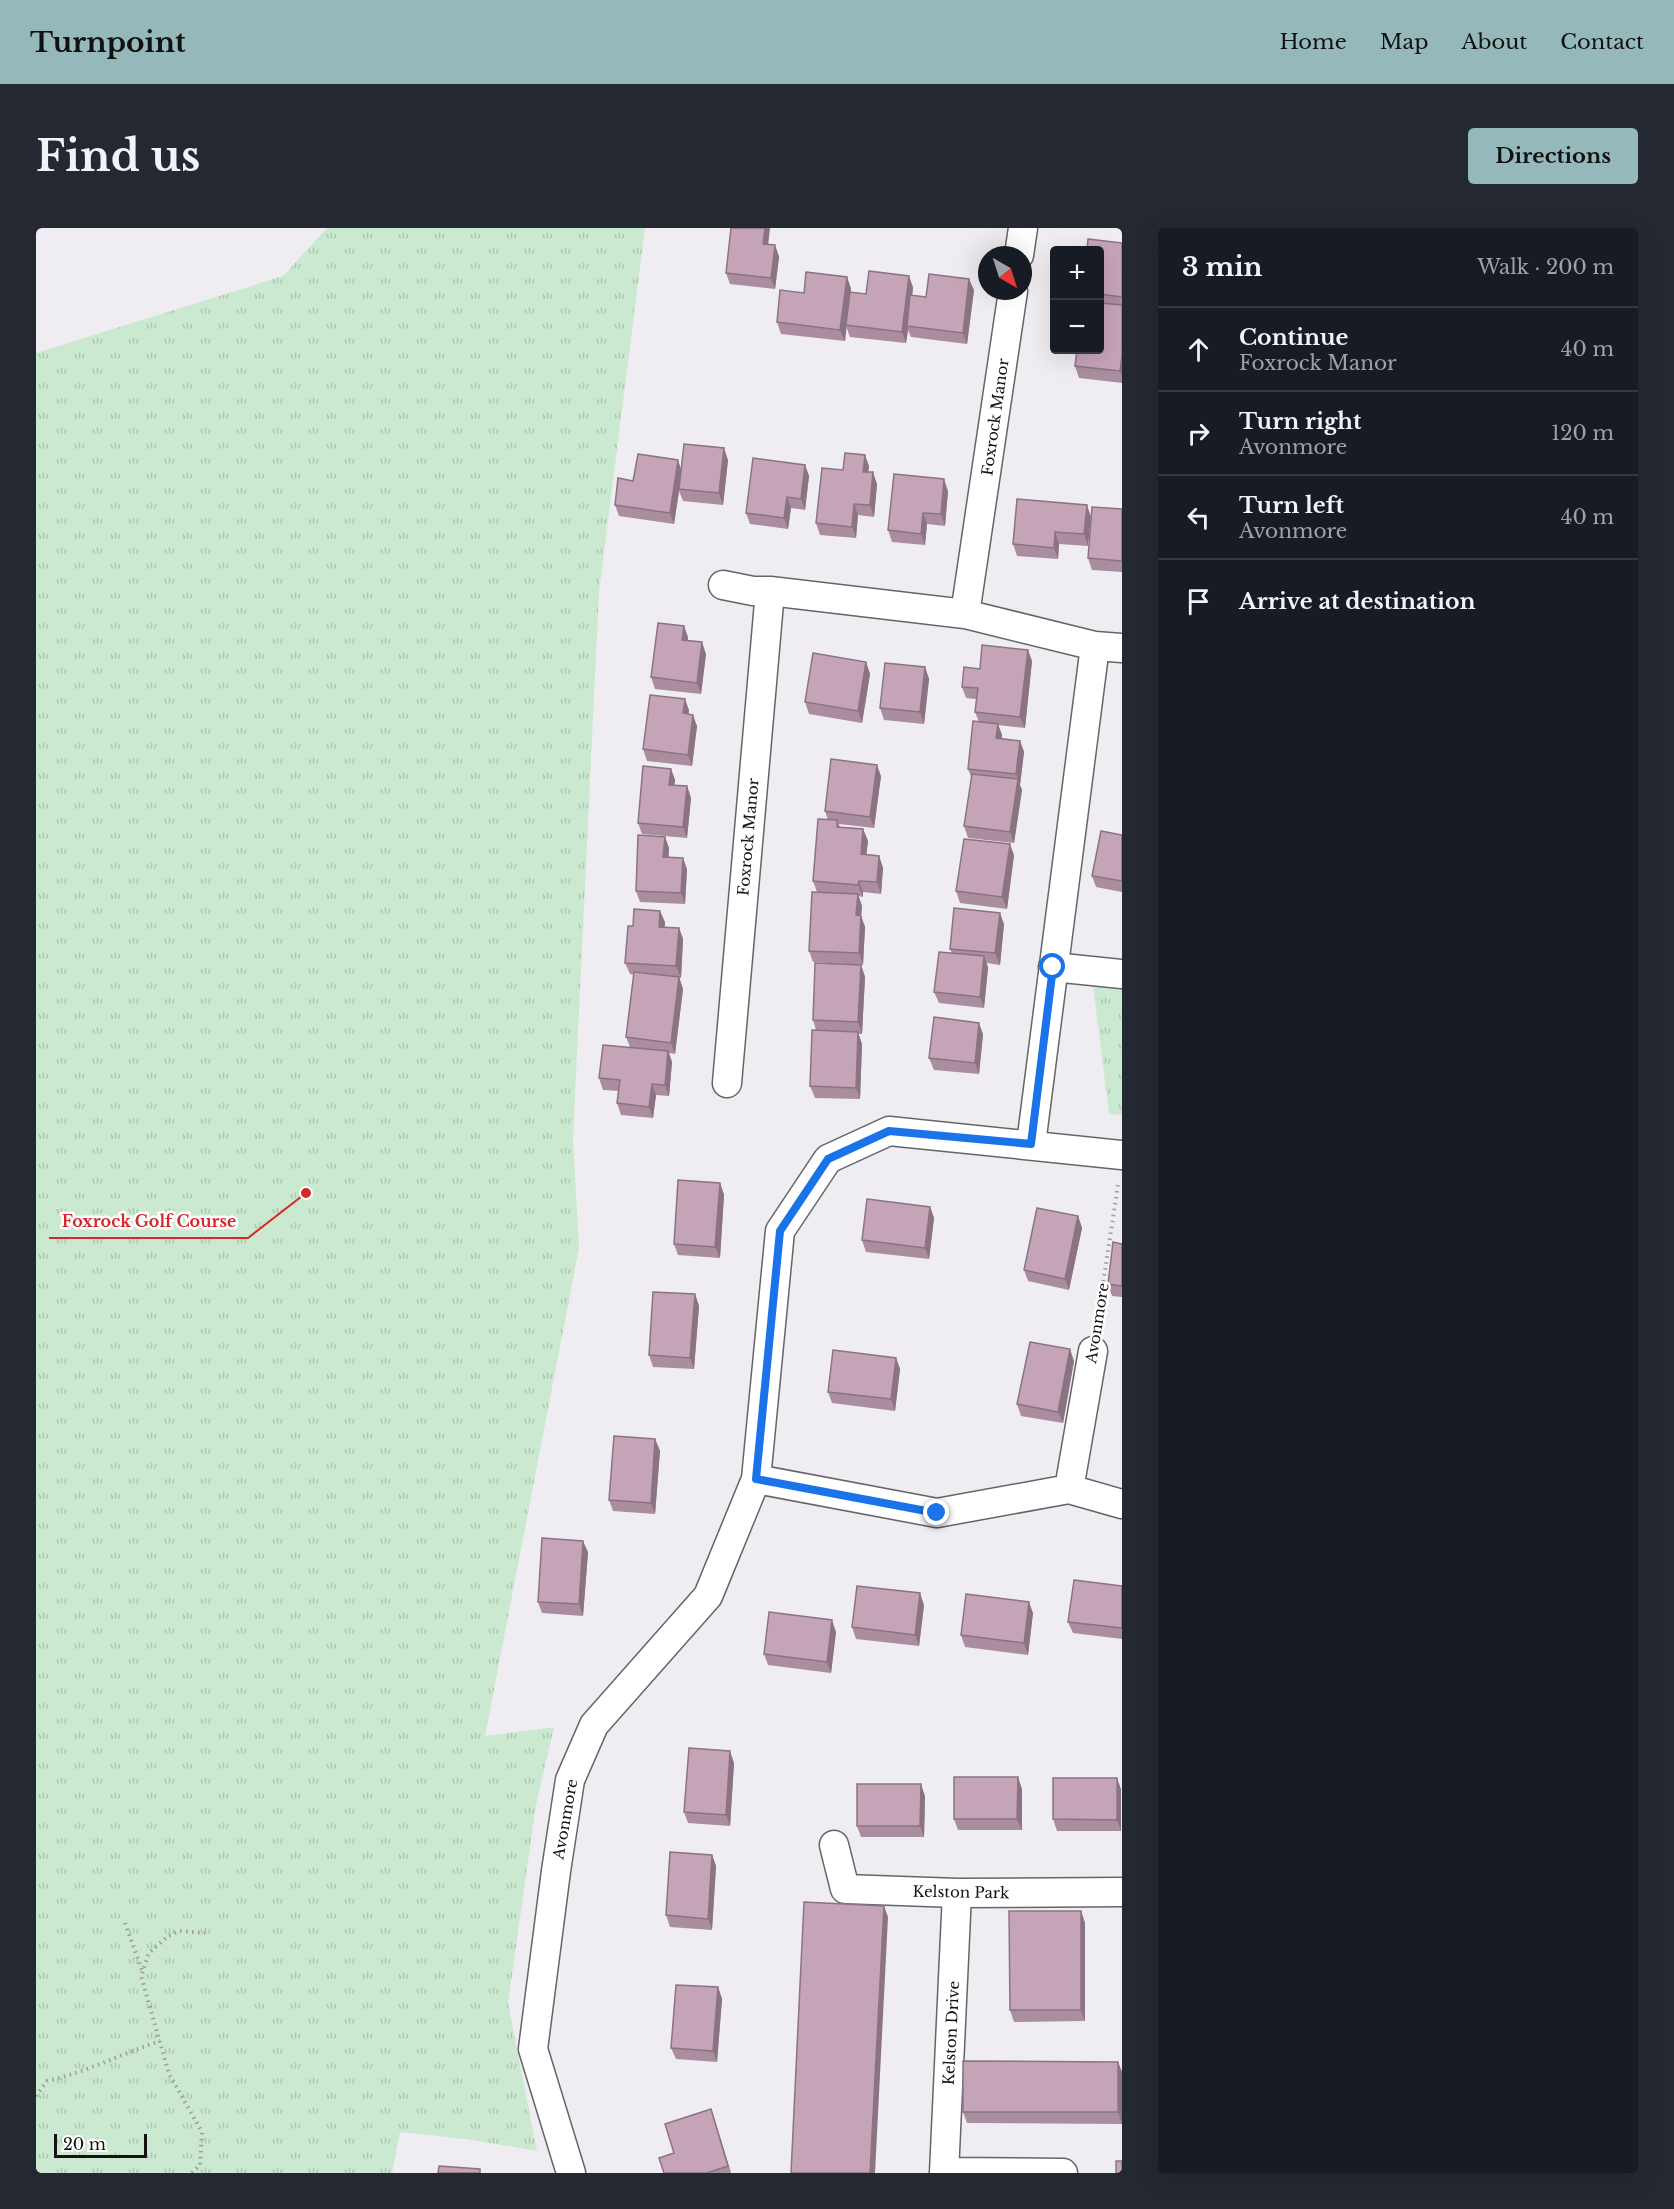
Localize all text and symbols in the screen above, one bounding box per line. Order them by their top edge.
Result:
text: Turnpoint [30,25,186,60]
text: Home [1280,29,1347,55]
text: Map [1380,29,1428,55]
text: About [1461,29,1527,55]
text: Contact [1560,29,1644,55]
button: Directions [1468,128,1638,184]
text: Find us [36,130,200,182]
north arrow [978,246,1032,300]
map controls [1050,246,1104,354]
button: + [1050,246,1104,300]
text: 3 min [1182,251,1263,283]
text: Walk · 200 m [1477,255,1614,279]
button: − [1050,300,1104,354]
text: Continue [1239,324,1348,351]
icon: ahead [1182,333,1215,366]
text: 40 m [1561,337,1614,361]
text: Foxrock Manor [1239,351,1397,375]
street label: Foxrock Manor [977,356,1013,477]
text: Turn right [1239,408,1361,435]
icon: right [1182,417,1215,450]
text: 120 m [1551,421,1614,445]
text: Avonmore [1239,435,1347,459]
text: Turn left [1239,492,1344,519]
icon: left [1182,501,1215,534]
text: 40 m [1561,505,1614,529]
text: Avonmore [1239,519,1347,543]
icon: arrive [1182,585,1215,618]
text: Arrive at destination [1239,588,1476,615]
street label: Foxrock Manor [733,776,763,897]
route start [1039,953,1065,979]
callout: Foxrock Golf Course [49,1204,248,1238]
text: Foxrock Golf Course [62,1211,236,1231]
street label: Avonmore [1081,1281,1113,1366]
route end [923,1499,949,1525]
street label: Avonmore [548,1777,581,1862]
street label: Kelston Park [913,1882,1010,1902]
street label: Kelston Drive [939,1980,963,2086]
scale bar [54,2131,147,2158]
text: 20 m [63,2134,106,2154]

